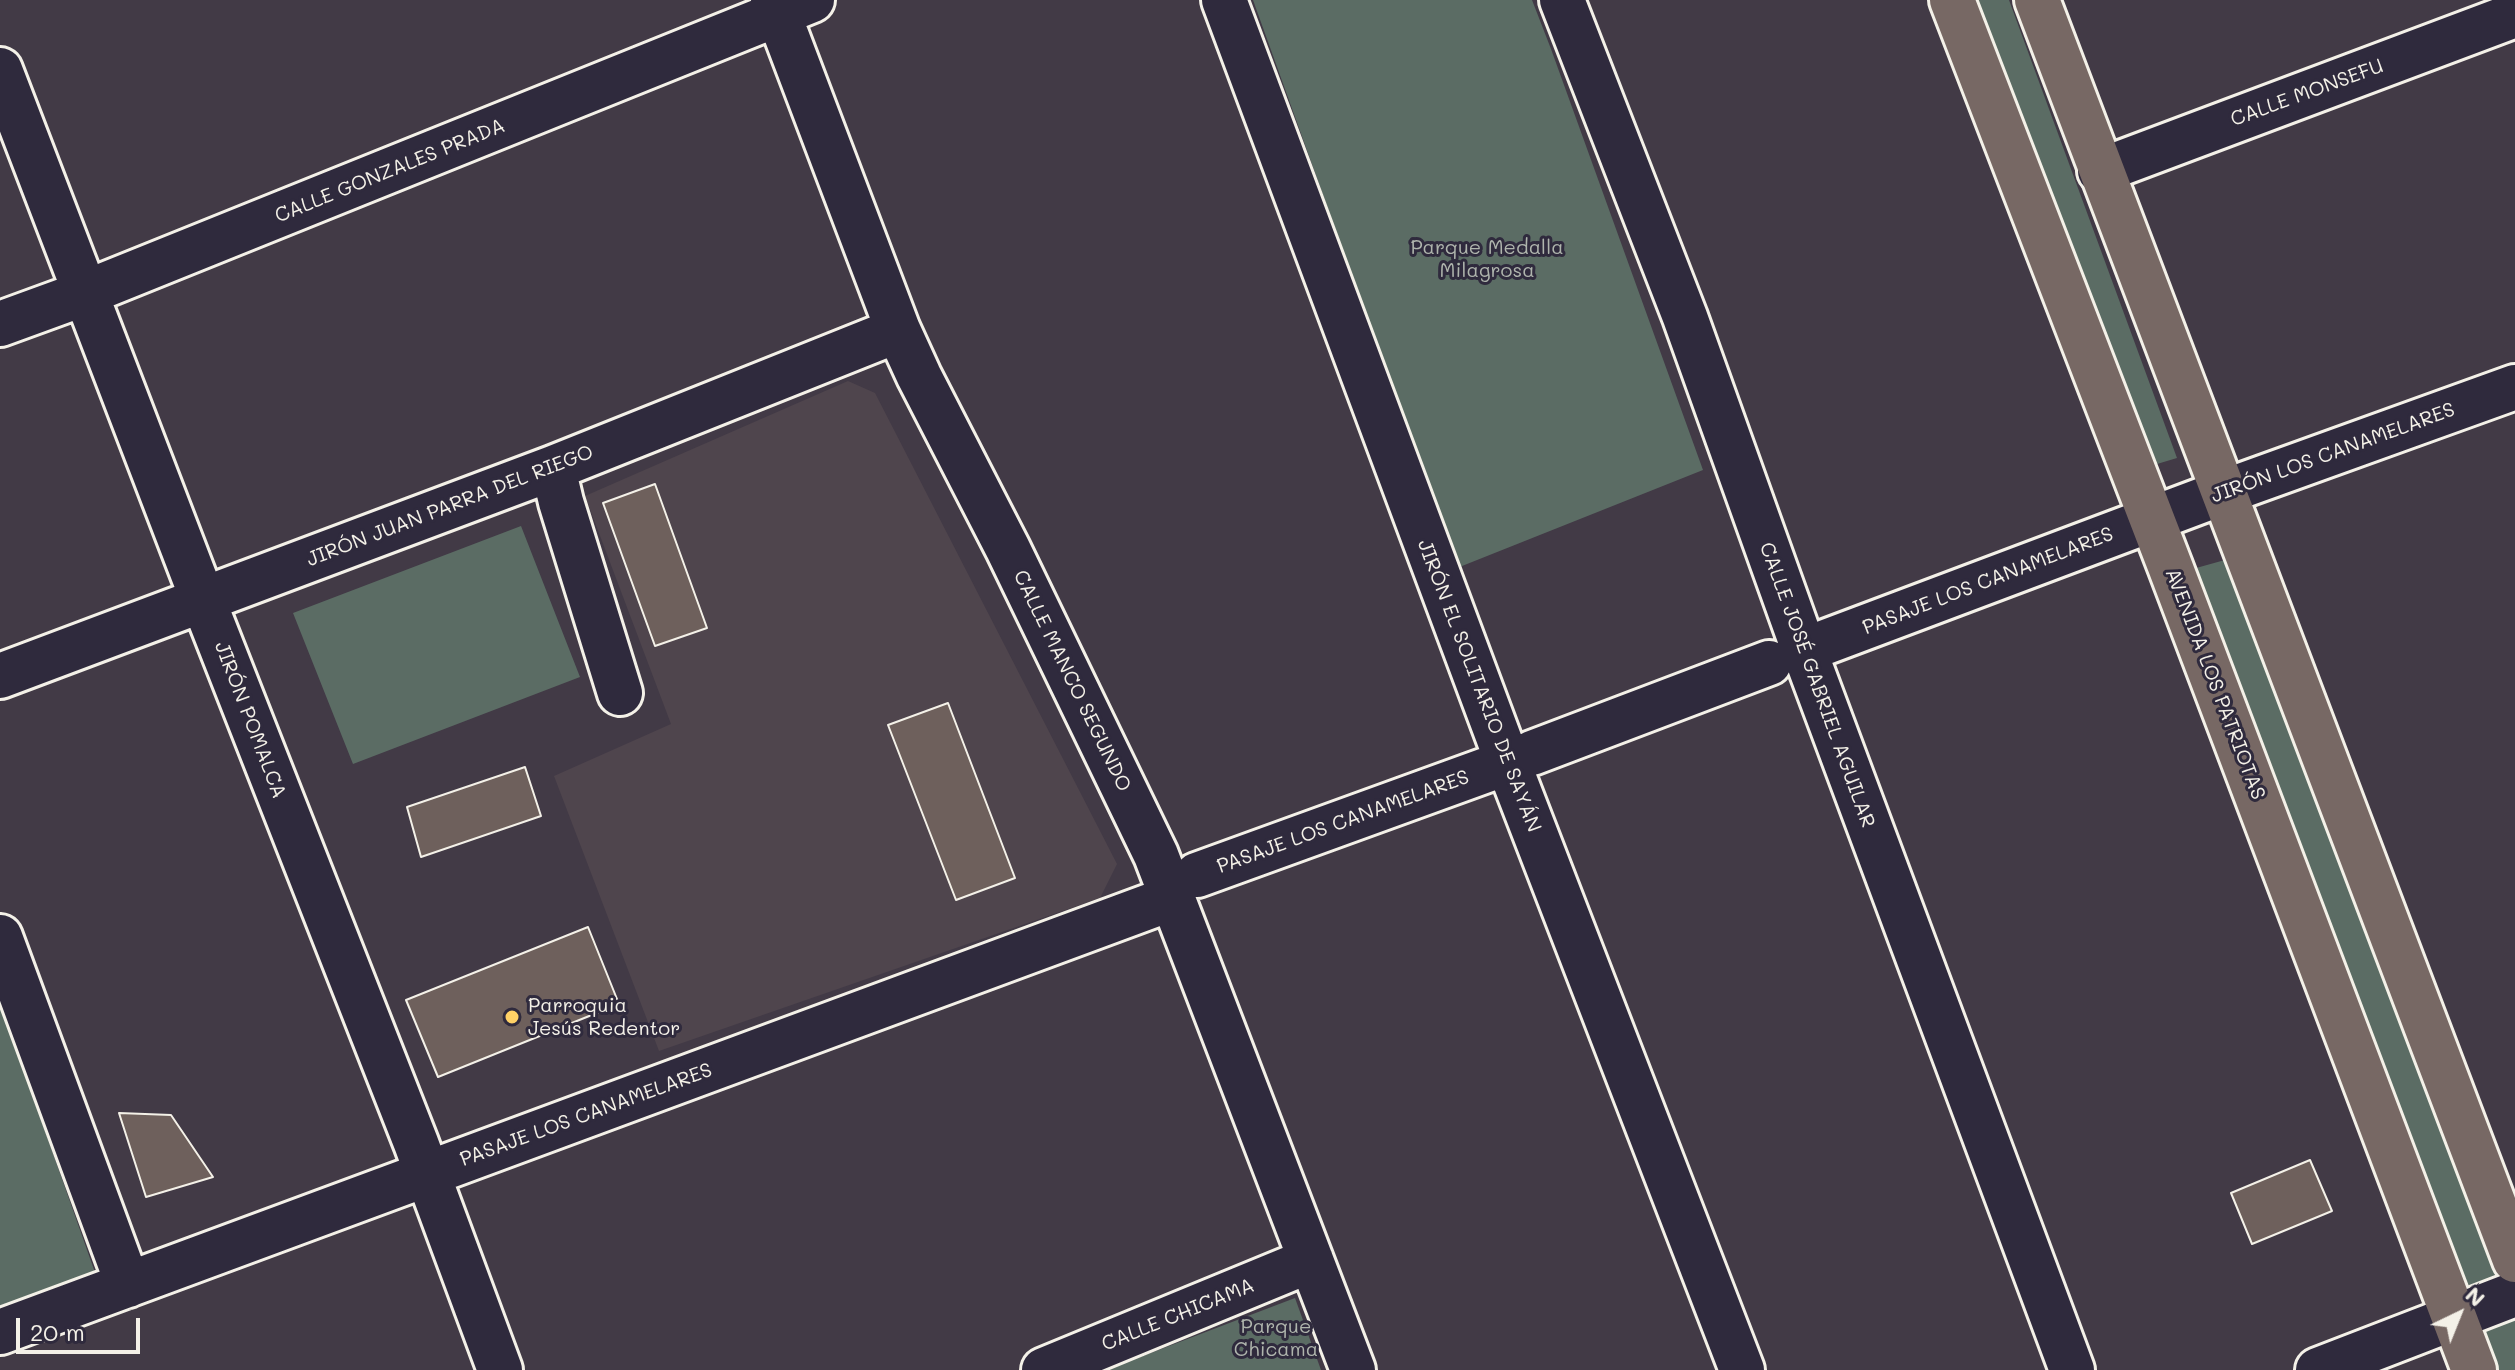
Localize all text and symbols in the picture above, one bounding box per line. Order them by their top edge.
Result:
street label: CALLE MONSEFU [2227,54,2387,132]
street label: CALLE GONZALES PRADA [272,114,508,228]
park label: Parque Medalla Milagrosa [1410,236,1564,283]
street label: JIRÓN LOS CANAMELARES [2208,398,2458,508]
street label: JIRÓN JUAN PARRA DEL RIEGO [303,440,597,572]
street label: PASAJE LOS CANAMELARES [1859,522,2117,640]
street label: JIRÓN EL SOLITARIO DE SAYÁN [1412,536,1546,836]
street label: CALLE JOSÉ GABRIEL AGUILAR [1754,539,1880,831]
street label: AVENIDA LOS PATRIOTAS [2160,565,2270,803]
street label: CALLE MANCO SEGUNDO [1008,566,1136,796]
street label: JIRÓN POMALCA [209,638,291,802]
street label: PASAJE LOS CANAMELARES [1214,765,1472,879]
place label: Parroquia Jesús Redentor [528,994,680,1041]
marker: Parroquia Jesús Redentor [503,1008,521,1026]
street label: PASAJE LOS CANAMELARES [457,1058,715,1172]
street label: CALLE CHICAMA [1098,1273,1258,1357]
north arrow [2419,1274,2499,1354]
text: N [2460,1280,2492,1312]
scale bar [20,1302,144,1352]
park label: Parque Chicama [1234,1315,1318,1362]
text: 20 m [30,1316,85,1347]

